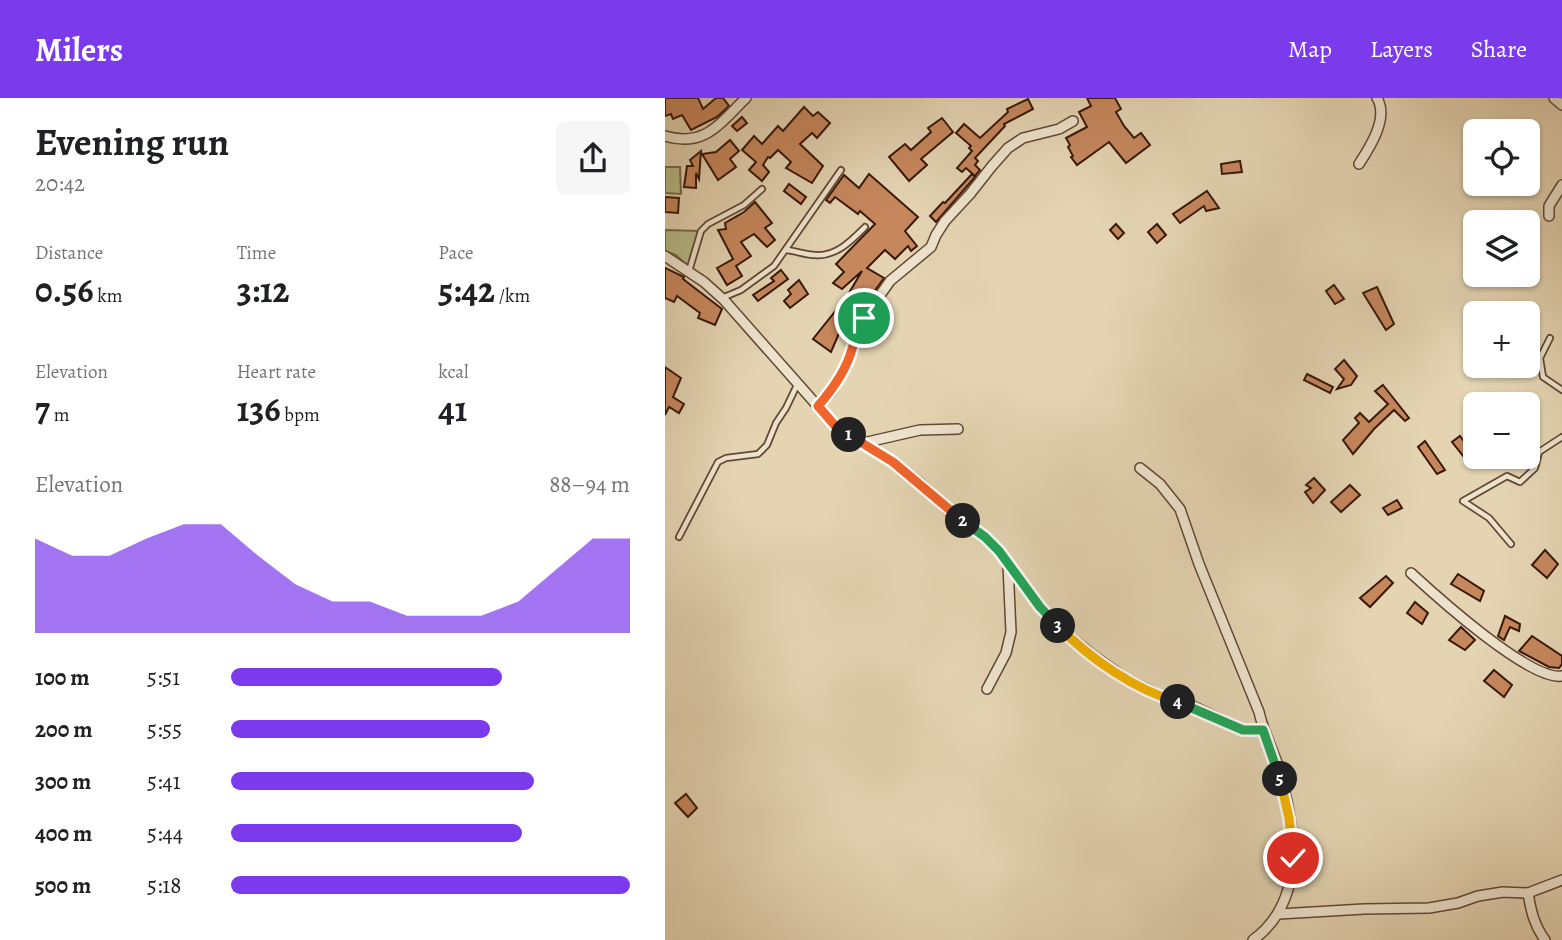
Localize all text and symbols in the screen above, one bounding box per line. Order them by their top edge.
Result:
text: Milers [35,27,123,72]
text: Map [1288,33,1332,65]
text: Layers [1370,33,1433,65]
text: Share [1471,33,1527,65]
text: Evening run [35,116,229,168]
map controls [1463,119,1540,469]
button: locate [1463,119,1540,196]
button: share [556,121,630,195]
text: 20:42 [35,168,85,199]
button: layers [1463,210,1540,287]
text: Distance [35,240,103,266]
text: Time [237,240,276,266]
text: Pace [438,240,474,266]
text: 0.56 [35,266,94,314]
text: 3:12 [237,266,289,314]
text: 5:42 [438,266,495,314]
text: km [94,283,123,309]
text: /km [495,283,530,309]
pin [834,288,894,348]
icon: arrive [845,299,883,337]
button: + [1463,301,1540,378]
text: Elevation [35,359,108,385]
text: Heart rate [237,359,316,385]
text: kcal [438,359,469,385]
text: 7 [35,385,50,433]
text: 136 [237,385,281,433]
text: 41 [438,385,467,433]
button: − [1463,392,1540,469]
text: m [50,402,70,428]
text: bpm [281,402,320,428]
pin: 1 [831,418,867,452]
text: 1 [845,421,852,447]
text: Elevation [35,469,123,500]
text: 88–94 m [549,469,630,500]
pin: 2 [945,504,981,538]
text: 2 [958,507,967,533]
pin: 3 [1041,608,1075,644]
text: 3 [1053,612,1062,638]
text: 100 m [35,662,90,693]
text: 5:51 [147,662,180,693]
pin: 4 [1161,684,1195,720]
text: 4 [1173,688,1182,714]
text: 200 m [35,714,93,745]
text: 5:55 [147,714,182,745]
pin: 5 [1263,762,1297,796]
text: 5 [1275,765,1284,791]
text: 300 m [35,766,91,797]
text: 5:41 [147,766,181,797]
text: 400 m [35,818,92,849]
text: 5:44 [147,818,183,849]
pin [1263,828,1323,888]
icon: check [1274,839,1312,877]
text: 500 m [35,870,91,901]
text: 5:18 [147,870,181,901]

